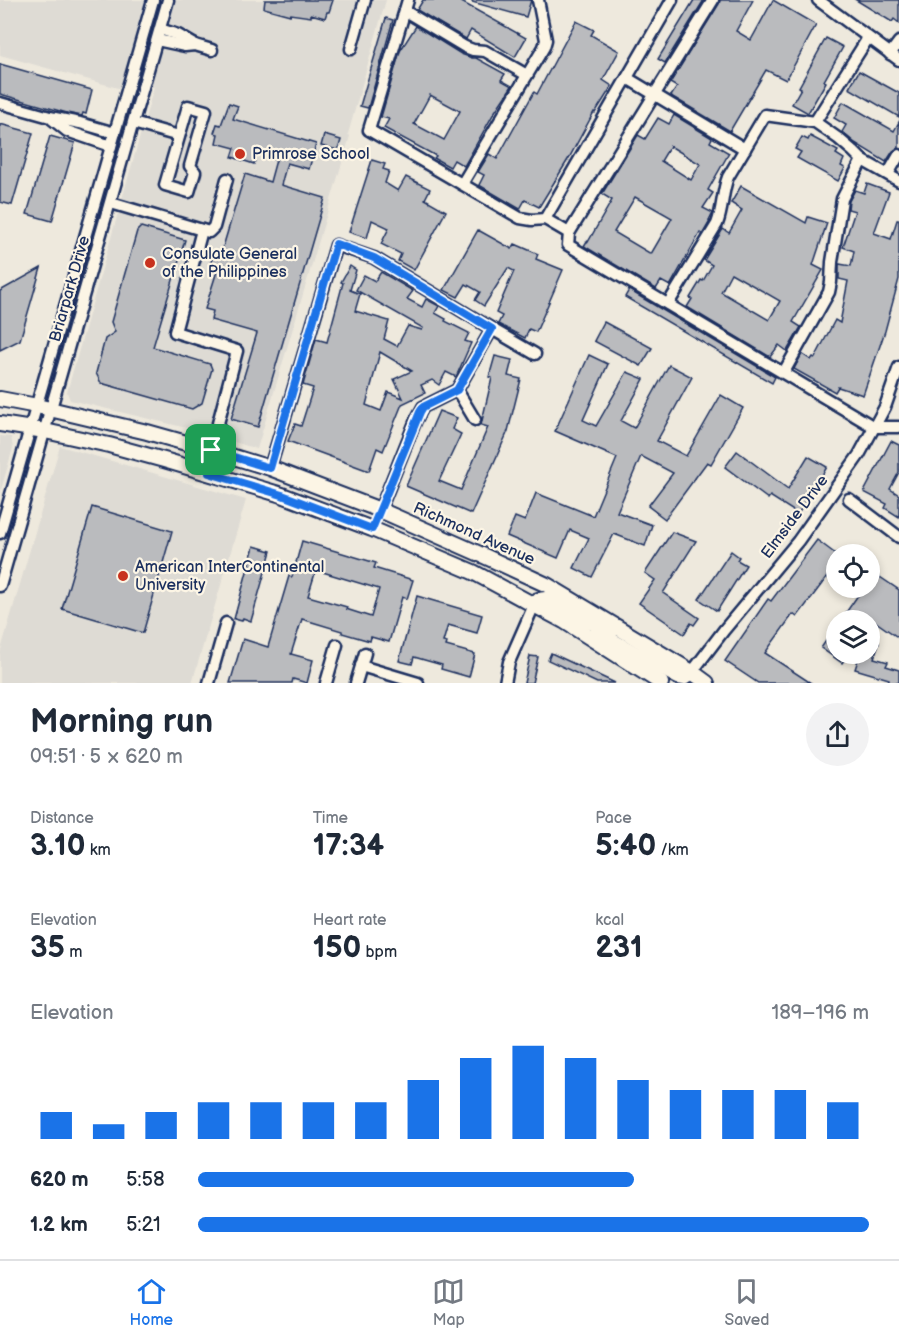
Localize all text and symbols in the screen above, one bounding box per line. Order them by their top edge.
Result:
place label: Primrose School [252,145,370,164]
marker: Primrose School [233,147,247,161]
street label: Briarpark Drive [46,233,94,344]
place label: Consulate General of the Philippines [162,245,297,282]
marker: Consulate General of the Philippines [143,256,157,270]
pin [185,424,236,475]
icon: arrive [194,433,227,466]
street label: Elmside Drive [757,471,833,562]
street label: Richmond Avenue [410,499,538,570]
map controls [826,544,880,664]
button: locate [826,544,880,598]
place label: American InterContinental University [135,558,324,595]
marker: American InterContinental University [116,569,130,583]
button: layers [826,610,880,664]
text: Morning run [30,702,213,742]
button: share [806,703,869,766]
text: 09:51 · 5 × 620 m [30,745,183,769]
text: Distance [30,809,94,828]
text: Time [313,809,348,828]
text: Pace [595,809,632,828]
text: 3.10 [30,828,85,864]
text: 17:34 [313,828,384,864]
text: 5:40 [595,828,656,864]
text: km [85,841,111,860]
text: /km [656,841,689,860]
text: Elevation [30,911,97,930]
text: Heart rate [313,911,387,930]
text: kcal [595,911,624,930]
text: 35 [30,930,65,966]
text: 150 [313,930,361,966]
text: 231 [595,930,643,966]
text: m [65,943,82,962]
text: bpm [361,943,397,962]
text: Elevation [30,1001,113,1025]
text: 189–196 m [771,1001,869,1025]
text: 620 m [30,1168,89,1192]
text: 5:58 [126,1168,165,1192]
text: 1.2 km [30,1213,88,1237]
text: 5:21 [126,1213,161,1237]
tab: Home [130,1275,173,1330]
tab: Map [432,1275,465,1330]
tab: Saved [724,1275,769,1330]

